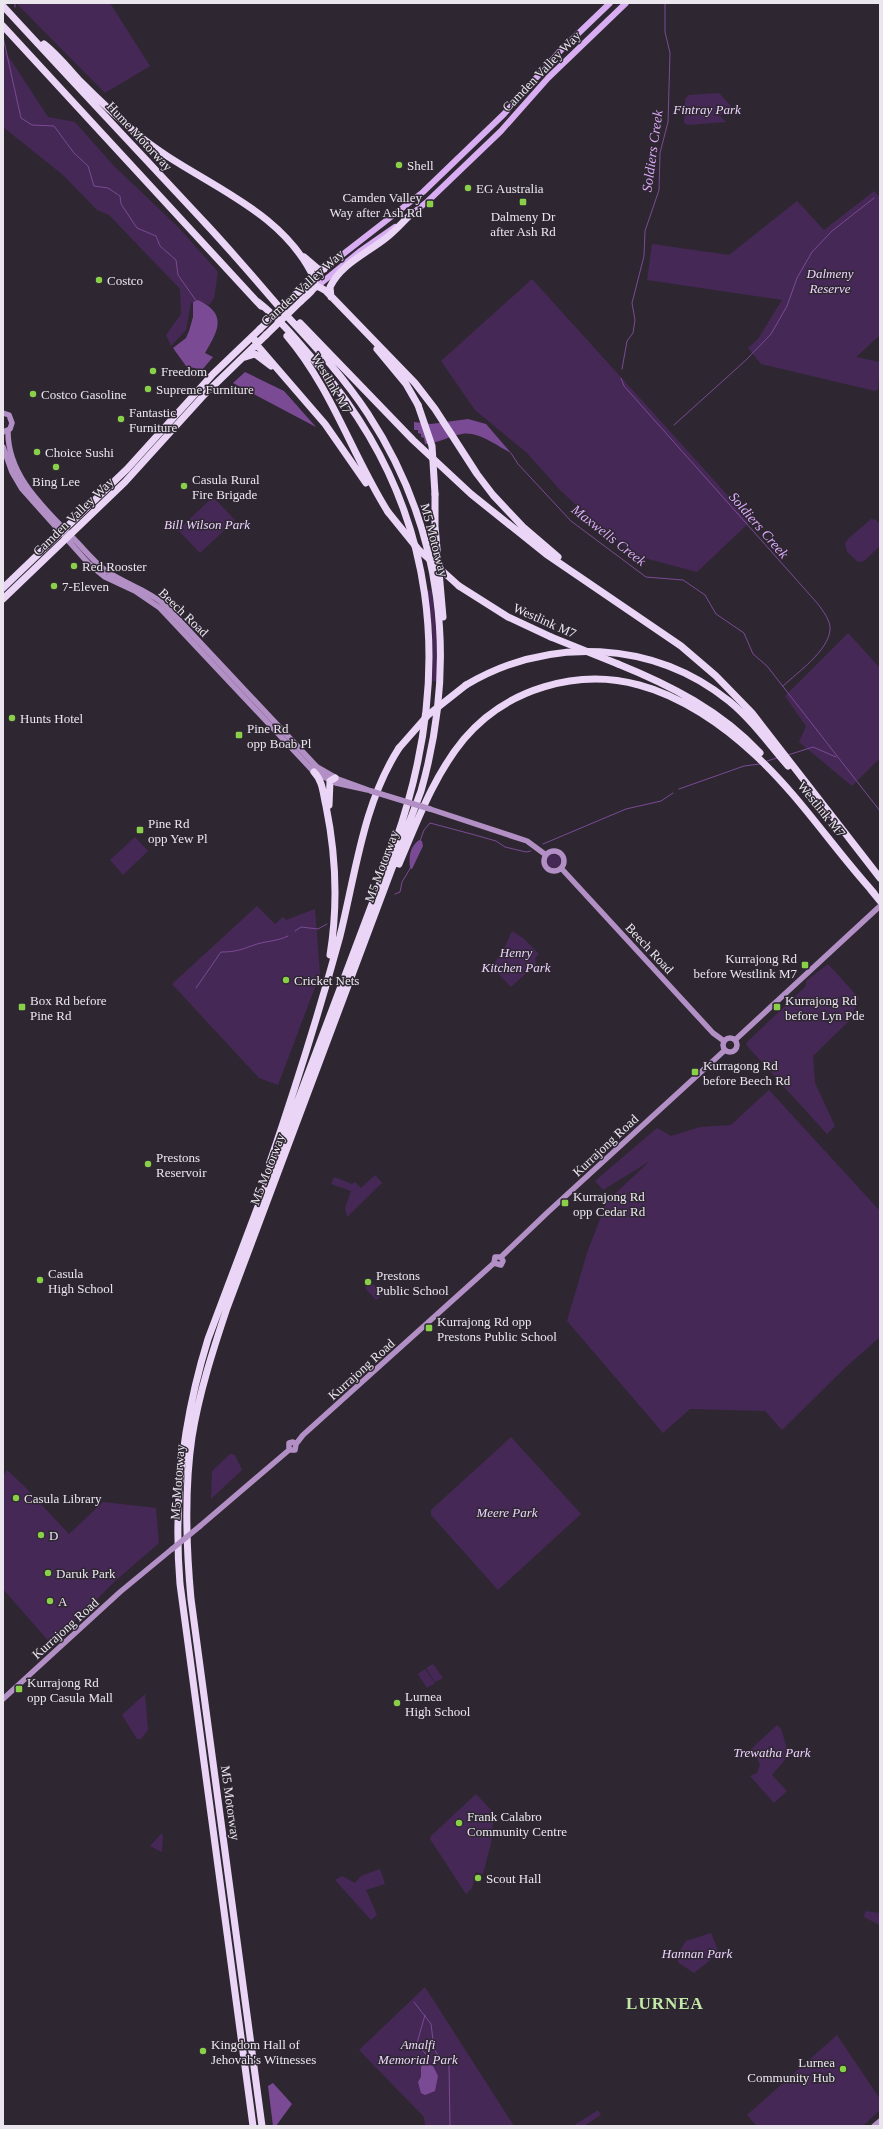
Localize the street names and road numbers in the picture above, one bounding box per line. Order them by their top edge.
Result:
street label: Camden Valley Way [499,28,584,115]
street label: Hume Motorway [104,99,176,174]
street label: Camden Valley Way [258,246,347,328]
street label: Westlink M7 [308,350,355,417]
street label: Camden Valley Way [30,474,117,559]
street label: M5 Motorway [418,502,452,579]
street label: Beech Road [156,585,212,640]
street label: Westlink M7 [511,600,579,641]
street label: Westlink M7 [795,778,849,841]
street label: M5 Motorway [362,828,402,904]
street label: Beech Road [623,920,677,977]
street label: Kurrajong Road [569,1111,642,1180]
street label: M5 Motorway [247,1131,288,1207]
street label: Kurrajong Road [325,1335,398,1403]
street label: M5 Motorway [167,1443,188,1520]
street label: Kurrajong Road [29,1594,102,1662]
street label: M5 Motorway [218,1765,243,1842]

